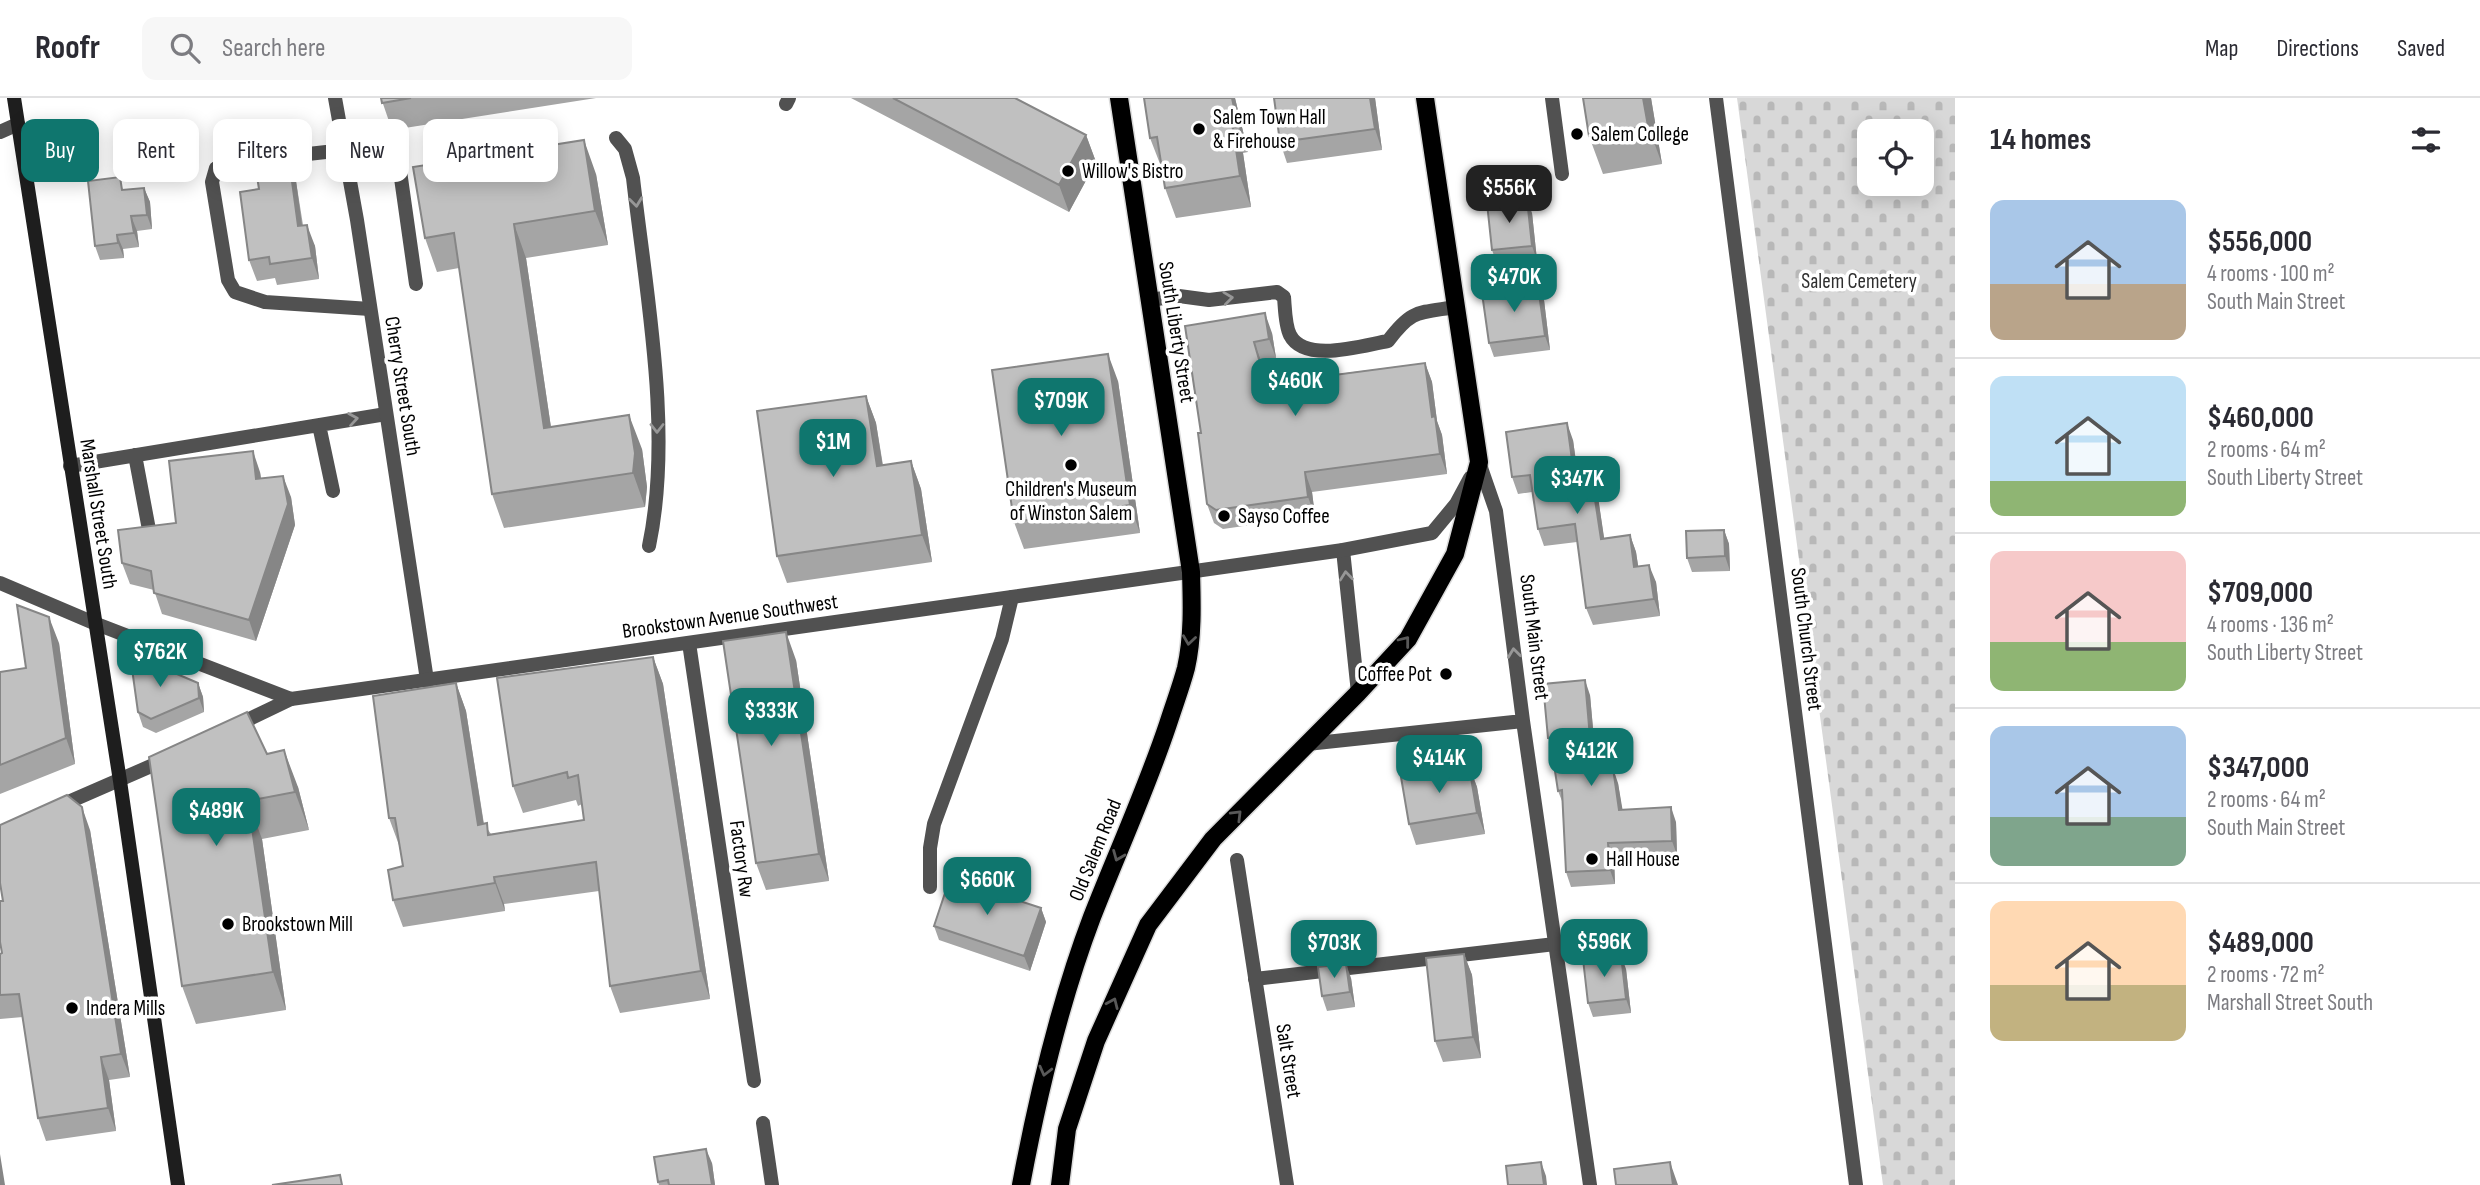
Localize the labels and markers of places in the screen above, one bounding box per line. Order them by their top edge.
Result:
place label: Salem Town Hall & Firehouse [1213,105,1326,154]
marker: Salem Town Hall & Firehouse [1191,121,1207,137]
place label: Salem College [1591,122,1689,147]
marker: Salem College [1569,126,1585,142]
place label: Willow's Bistro [1082,159,1184,184]
marker: Willow's Bistro [1060,163,1076,179]
pin: $556K [1460,166,1558,225]
pin: $470K [1465,254,1563,314]
pin: $460K [1246,358,1344,418]
pin: $709K [1012,378,1110,438]
pin: $1M [799,420,867,479]
pin: $347K [1528,456,1626,516]
marker: Children's Museum of Winston Salem [1063,457,1079,473]
place label: Children's Museum of Winston Salem [1005,477,1137,526]
place label: Sayso Coffee [1238,504,1330,529]
marker: Sayso Coffee [1216,508,1232,524]
pin: $762K [111,630,209,689]
place label: Coffee Pot [1358,662,1432,687]
marker: Coffee Pot [1438,666,1454,682]
pin: $333K [722,688,820,748]
pin: $412K [1542,728,1640,788]
pin: $414K [1390,736,1488,795]
pin: $489K [167,788,265,848]
place label: Hall House [1606,847,1680,872]
marker: Hall House [1584,851,1600,867]
pin: $660K [938,858,1036,917]
place label: Brookstown Mill [242,912,353,937]
marker: Brookstown Mill [220,916,236,932]
pin: $703K [1285,920,1383,980]
pin: $596K [1555,920,1653,979]
place label: Indera Mills [86,996,165,1021]
marker: Indera Mills [64,1000,80,1016]

